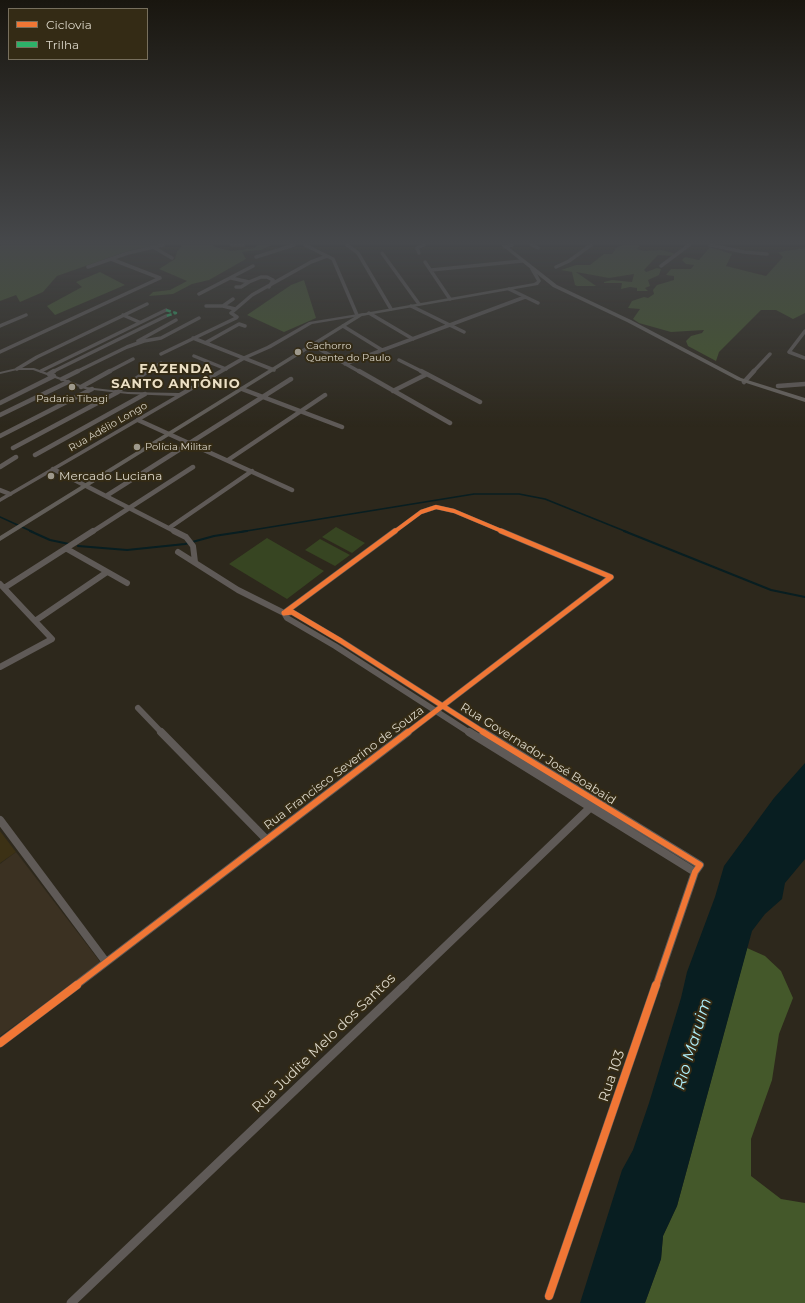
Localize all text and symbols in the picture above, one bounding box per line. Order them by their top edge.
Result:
legend [8,8,148,60]
text: Ciclovia [46,17,92,32]
text: Trilha [46,37,79,52]
place label: Cachorro Quente do Paulo [306,340,391,364]
marker: Cachorro Quente do Paulo [293,347,303,357]
district label: FAZENDA SANTO ANTÔNIO [111,361,241,392]
marker: Padaria Tibagi [67,382,77,392]
place label: Padaria Tibagi [36,393,108,405]
street label: Rua Adélio Longo [67,400,149,454]
place label: Polícia Militar [145,441,212,453]
marker: Polícia Militar [132,442,142,452]
place label: Mercado Luciana [59,469,162,483]
marker: Mercado Luciana [46,471,56,481]
street label: Rua Governador José Boabaid [458,700,618,808]
street label: Rua Francisco Severino de Souza [261,703,427,833]
street label: Rua Judite Melo dos Santos [249,970,399,1116]
water label: Rio Maruim [670,996,716,1092]
street label: Rua 103 [595,1048,629,1104]

